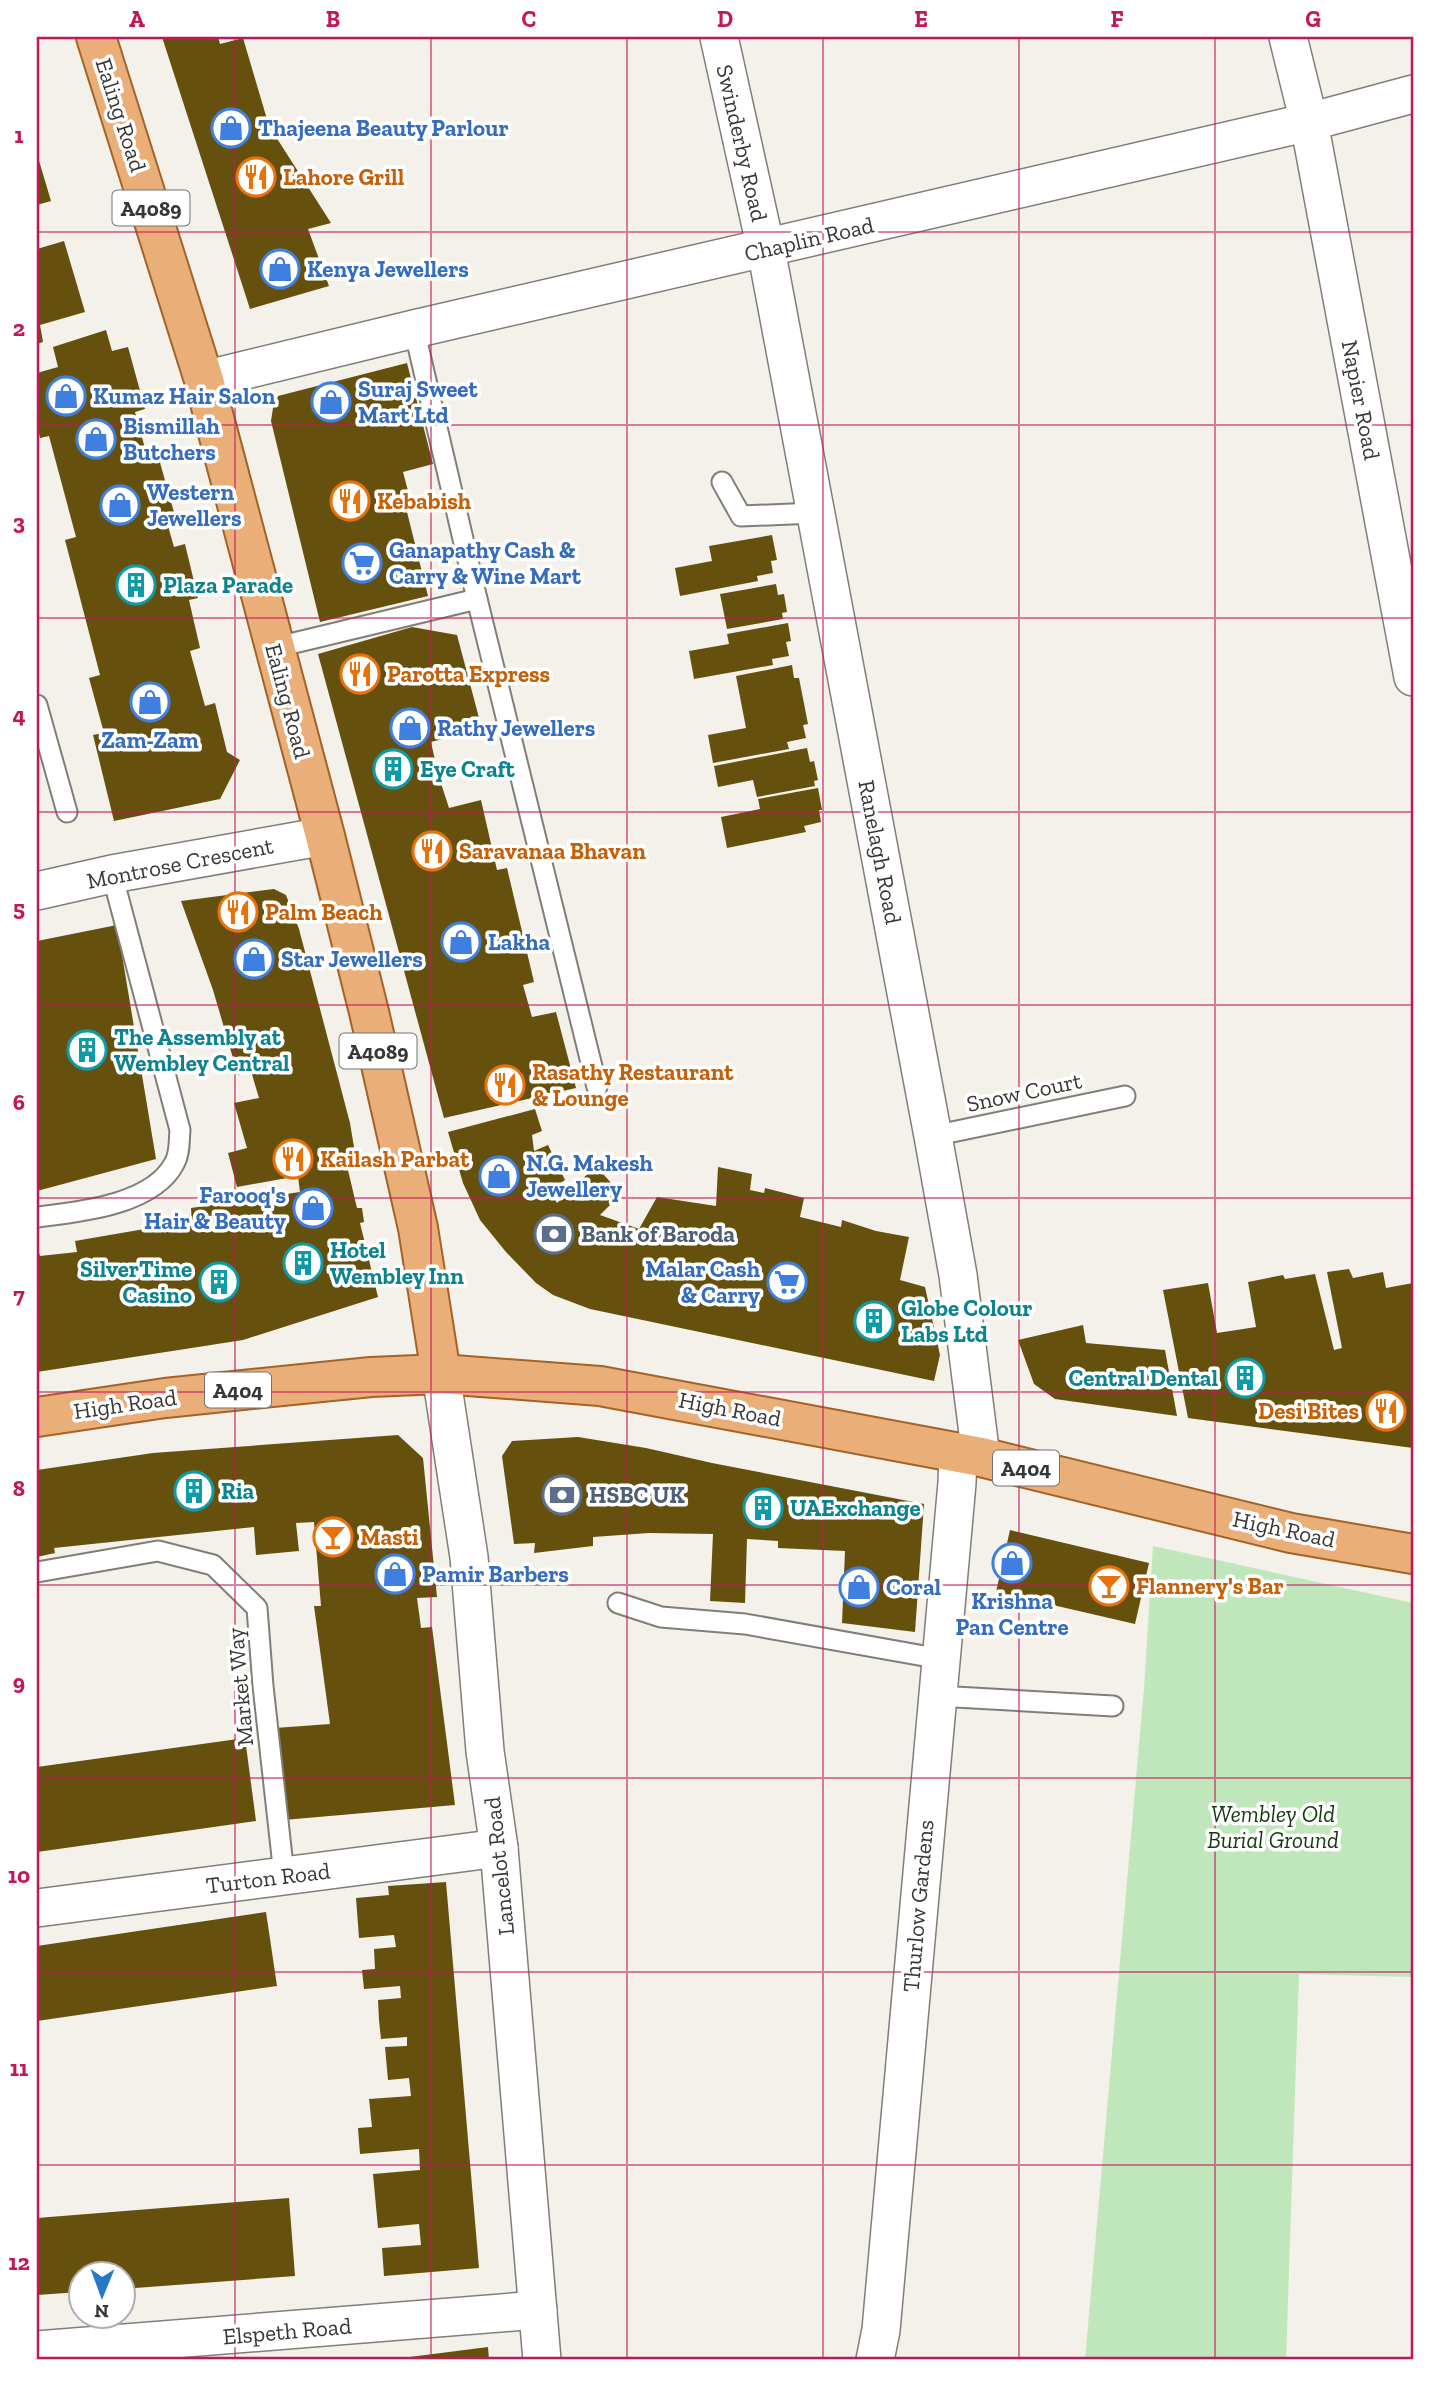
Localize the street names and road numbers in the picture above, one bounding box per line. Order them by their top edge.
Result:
street label: Ealing Road [90,55,153,176]
street label: Swinderby Road [710,62,774,225]
road number: A4089 [113,190,190,226]
street label: Chaplin Road [742,210,877,267]
street label: Napier Road [1336,338,1386,463]
street label: Ealing Road [259,641,317,762]
street label: Ranelagh Road [852,777,908,927]
street label: Montrose Crescent [84,831,276,895]
road number: A4089 [340,1034,416,1068]
street label: Snow Court [964,1066,1085,1118]
road number: A404 [205,1372,271,1408]
street label: High Road [72,1383,179,1425]
street label: High Road [676,1385,784,1433]
road number: A404 [993,1450,1059,1486]
street label: High Road [1230,1505,1338,1554]
street label: Market Way [221,1626,259,1747]
street label: Lancelot Road [478,1795,520,1937]
street label: Thurlow Gardens [897,1819,939,1993]
street label: Turton Road [204,1856,332,1900]
street label: Elspeth Road [222,2311,353,2351]

